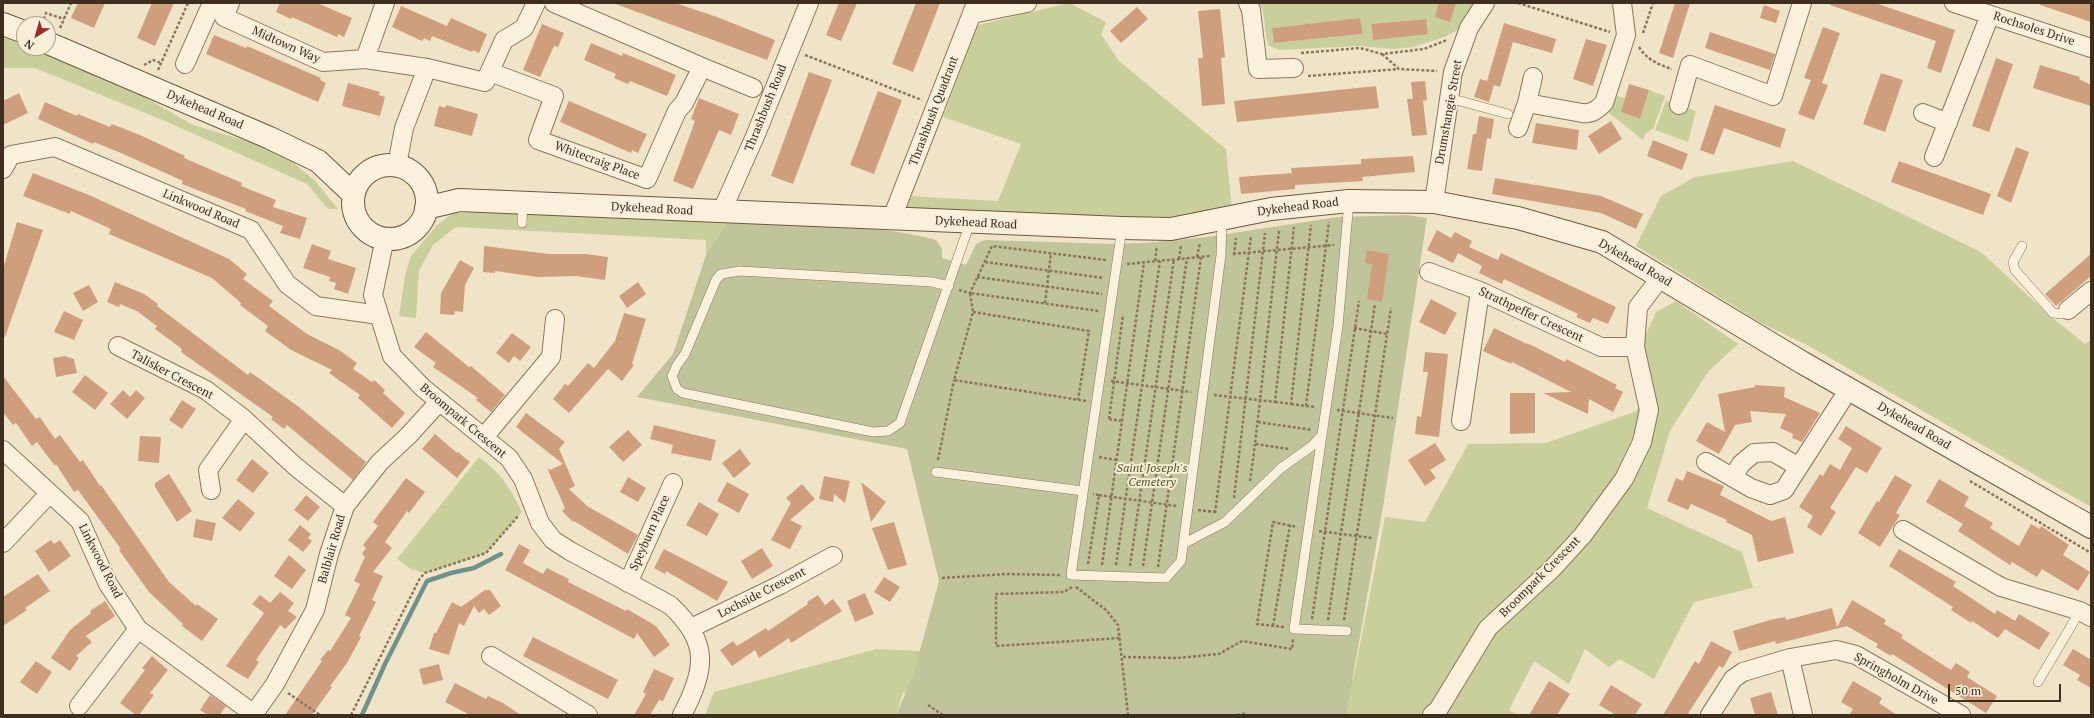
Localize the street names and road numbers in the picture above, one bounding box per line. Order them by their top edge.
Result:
street label: Rochsoles Drive [1991,9,2077,49]
street label: Midtown Way [250,24,322,66]
street label: Thrashbush Quadrant [906,54,962,168]
street label: Drumshangie Street [1433,58,1465,166]
street label: Thrashbush Road [742,62,790,154]
street label: Dykehead Road [164,87,246,133]
street label: Whitecraig Place [552,139,642,183]
street label: Linkwood Road [161,186,241,232]
street label: Dykehead Road [1256,195,1340,219]
street label: Dykehead Road [611,200,693,218]
street label: Dykehead Road [935,214,1017,232]
street label: Dykehead Road [1596,236,1674,290]
street label: Strathpeffer Crescent [1476,284,1586,346]
street label: Talisker Crescent [128,347,216,403]
street label: Broompark Crescent [417,381,509,461]
street label: Dykehead Road [1875,399,1953,453]
street label: Speyburn Place [627,493,673,573]
street label: Balblair Road [315,513,349,585]
street label: Linkwood Road [75,521,125,601]
street label: Broompark Crescent [1496,533,1584,621]
street label: Lochside Crescent [716,565,808,621]
street label: Springholm Drive [1851,650,1941,708]

